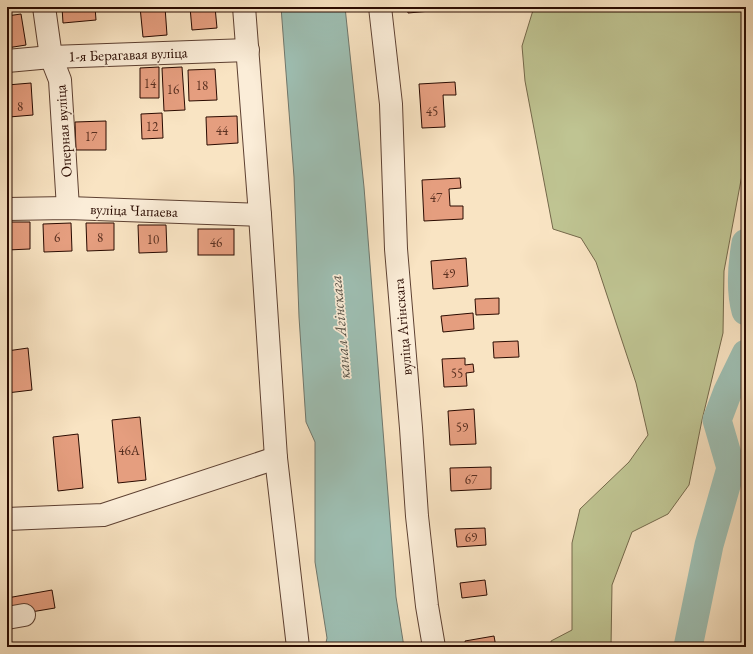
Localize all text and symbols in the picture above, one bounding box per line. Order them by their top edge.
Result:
street label: 1-я Берагавая вуліца [68,42,188,66]
house number: 14 [144,75,157,92]
house number: 18 [196,77,208,94]
house number: 16 [167,81,179,98]
street label: Оперная вуліца [50,84,76,178]
house number: 8 [17,98,23,115]
house number: 45 [426,103,438,120]
house number: 12 [146,118,159,135]
house number: 44 [216,122,229,139]
house number: 17 [85,128,98,145]
house number: 47 [430,189,443,206]
street label: вуліца Чапаева [90,199,178,221]
house number: 6 [54,229,60,246]
house number: 8 [97,229,103,246]
house number: 10 [147,231,159,248]
house number: 46 [210,234,222,251]
house number: 49 [443,265,456,282]
water label: канал Агінскага [325,274,355,380]
street label: вуліца Агінскага [388,278,416,376]
house number: 55 [451,365,463,382]
house number: 59 [456,419,469,436]
house number: 46А [118,442,141,459]
house number: 67 [465,471,478,488]
house number: 69 [465,529,478,546]

